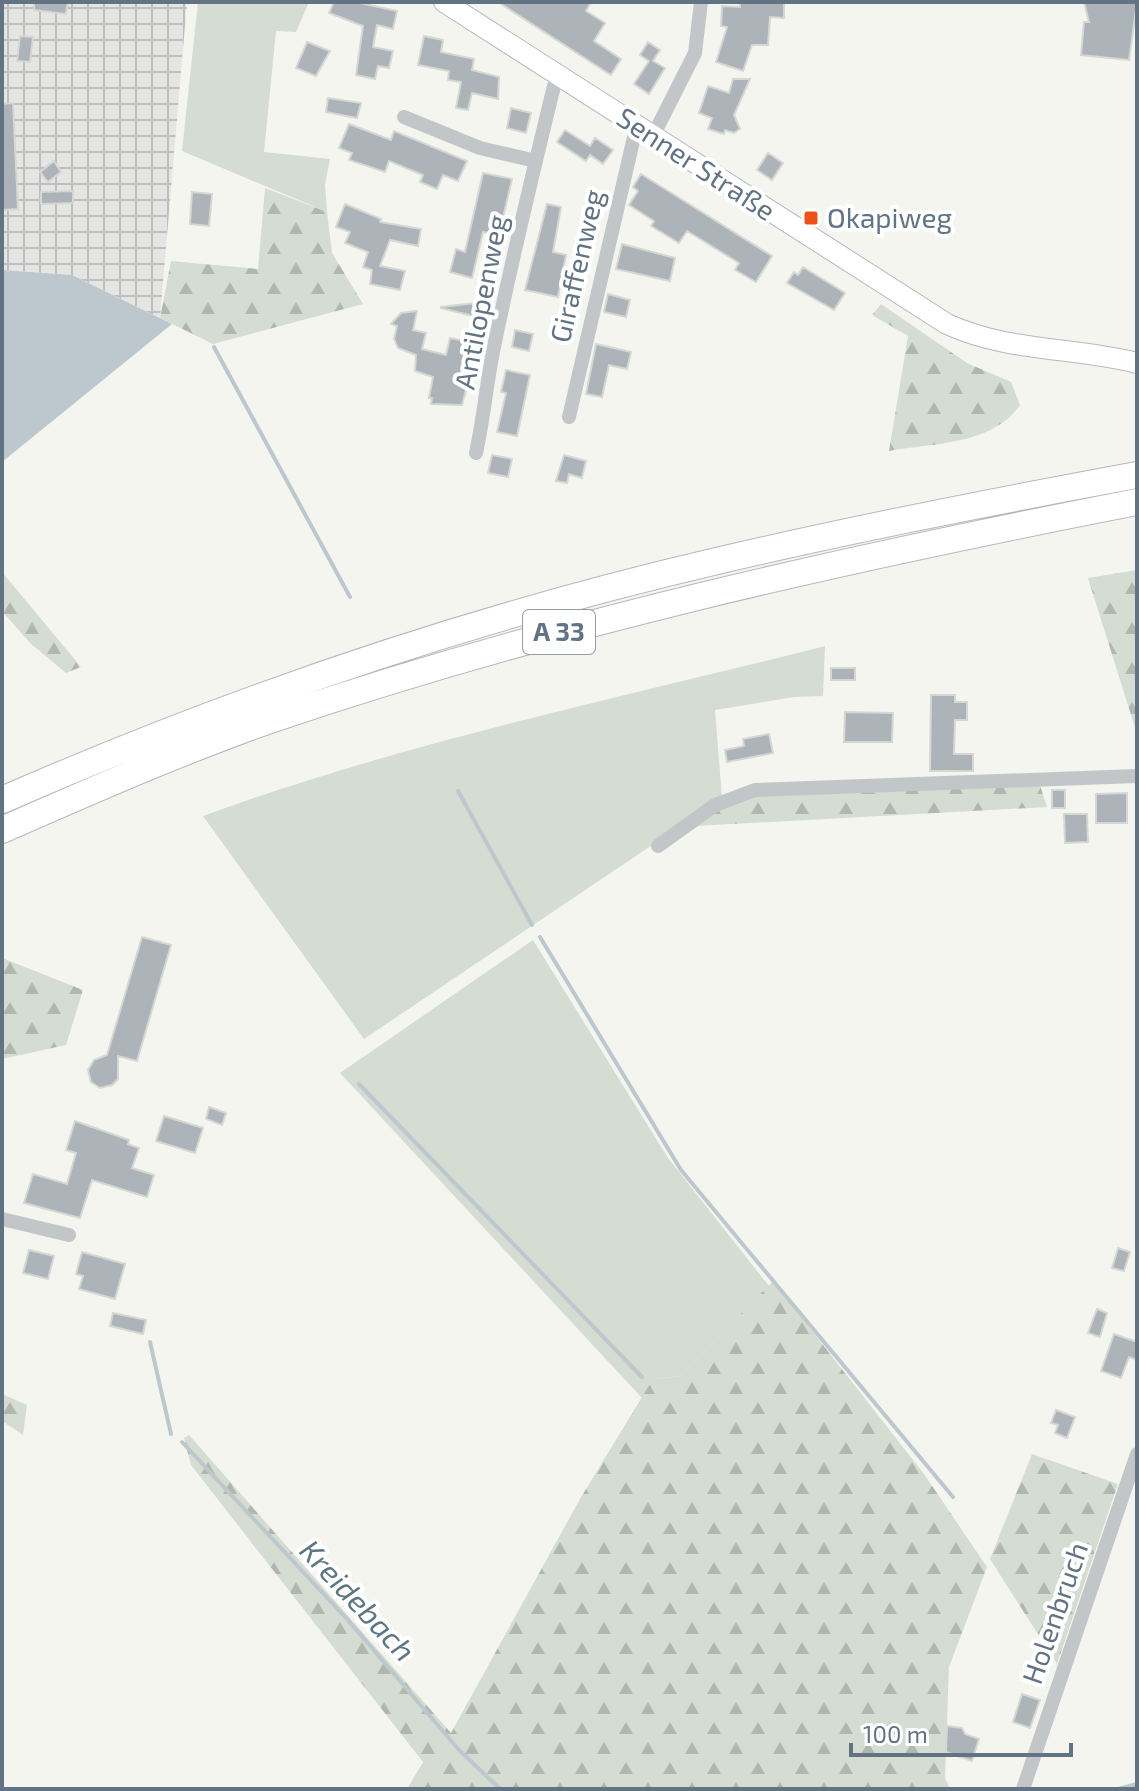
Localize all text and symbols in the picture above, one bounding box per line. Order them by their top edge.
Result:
street label: Senner Straße [611,99,782,227]
street label: Giraffenweg [542,186,610,345]
place label: Okapiweg [827,200,953,234]
marker: Okapiweg [802,209,820,227]
street label: Antilopenweg [446,211,514,392]
road number: A 33 [523,610,595,654]
water label: Kreidebach [293,1532,424,1668]
street label: Holenbruch [1014,1537,1094,1688]
scale bar [851,1707,1071,1757]
text: 100 m [863,1719,928,1748]

